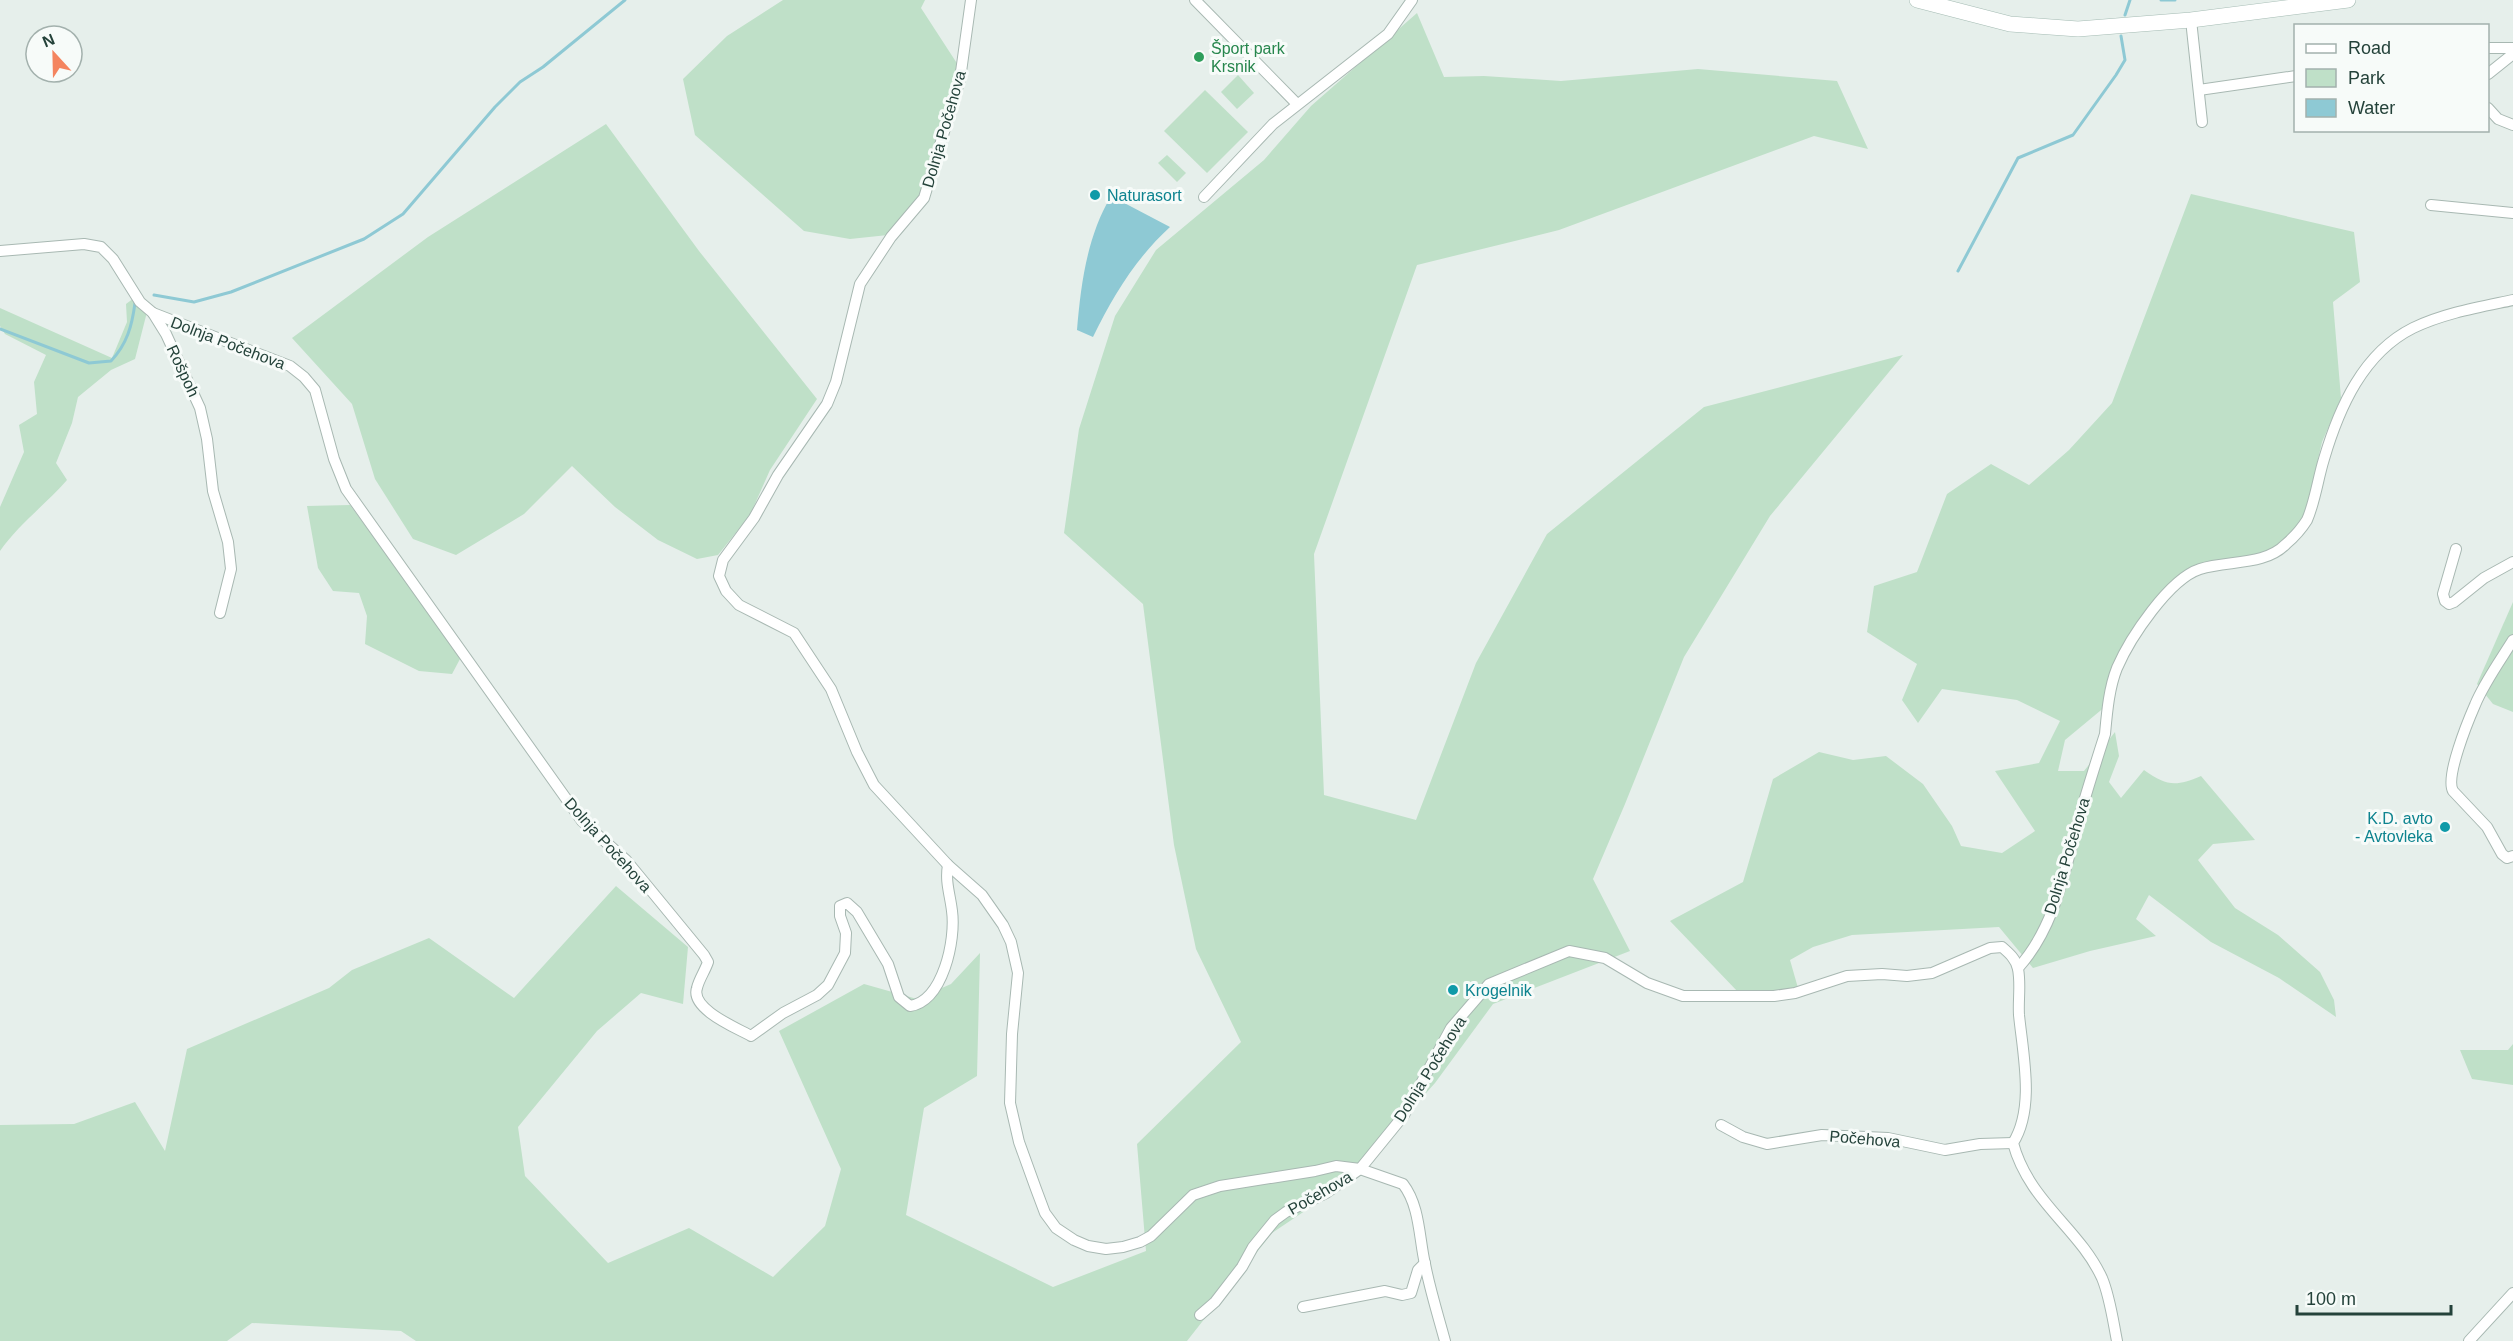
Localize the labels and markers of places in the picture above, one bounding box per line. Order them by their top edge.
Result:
place label: Šport park Krsnik [1211,39,1286,75]
marker: Šport park Krsnik [1192,50,1206,64]
place label: Naturasort [1107,187,1182,204]
marker: Naturasort [1088,188,1102,202]
place label: K.D. avto - Avtovleka [2355,810,2433,845]
marker: K.D. avto - Avtovleka [2438,820,2452,834]
place label: Krogelnik [1465,982,1533,999]
marker: Krogelnik [1446,983,1460,997]

